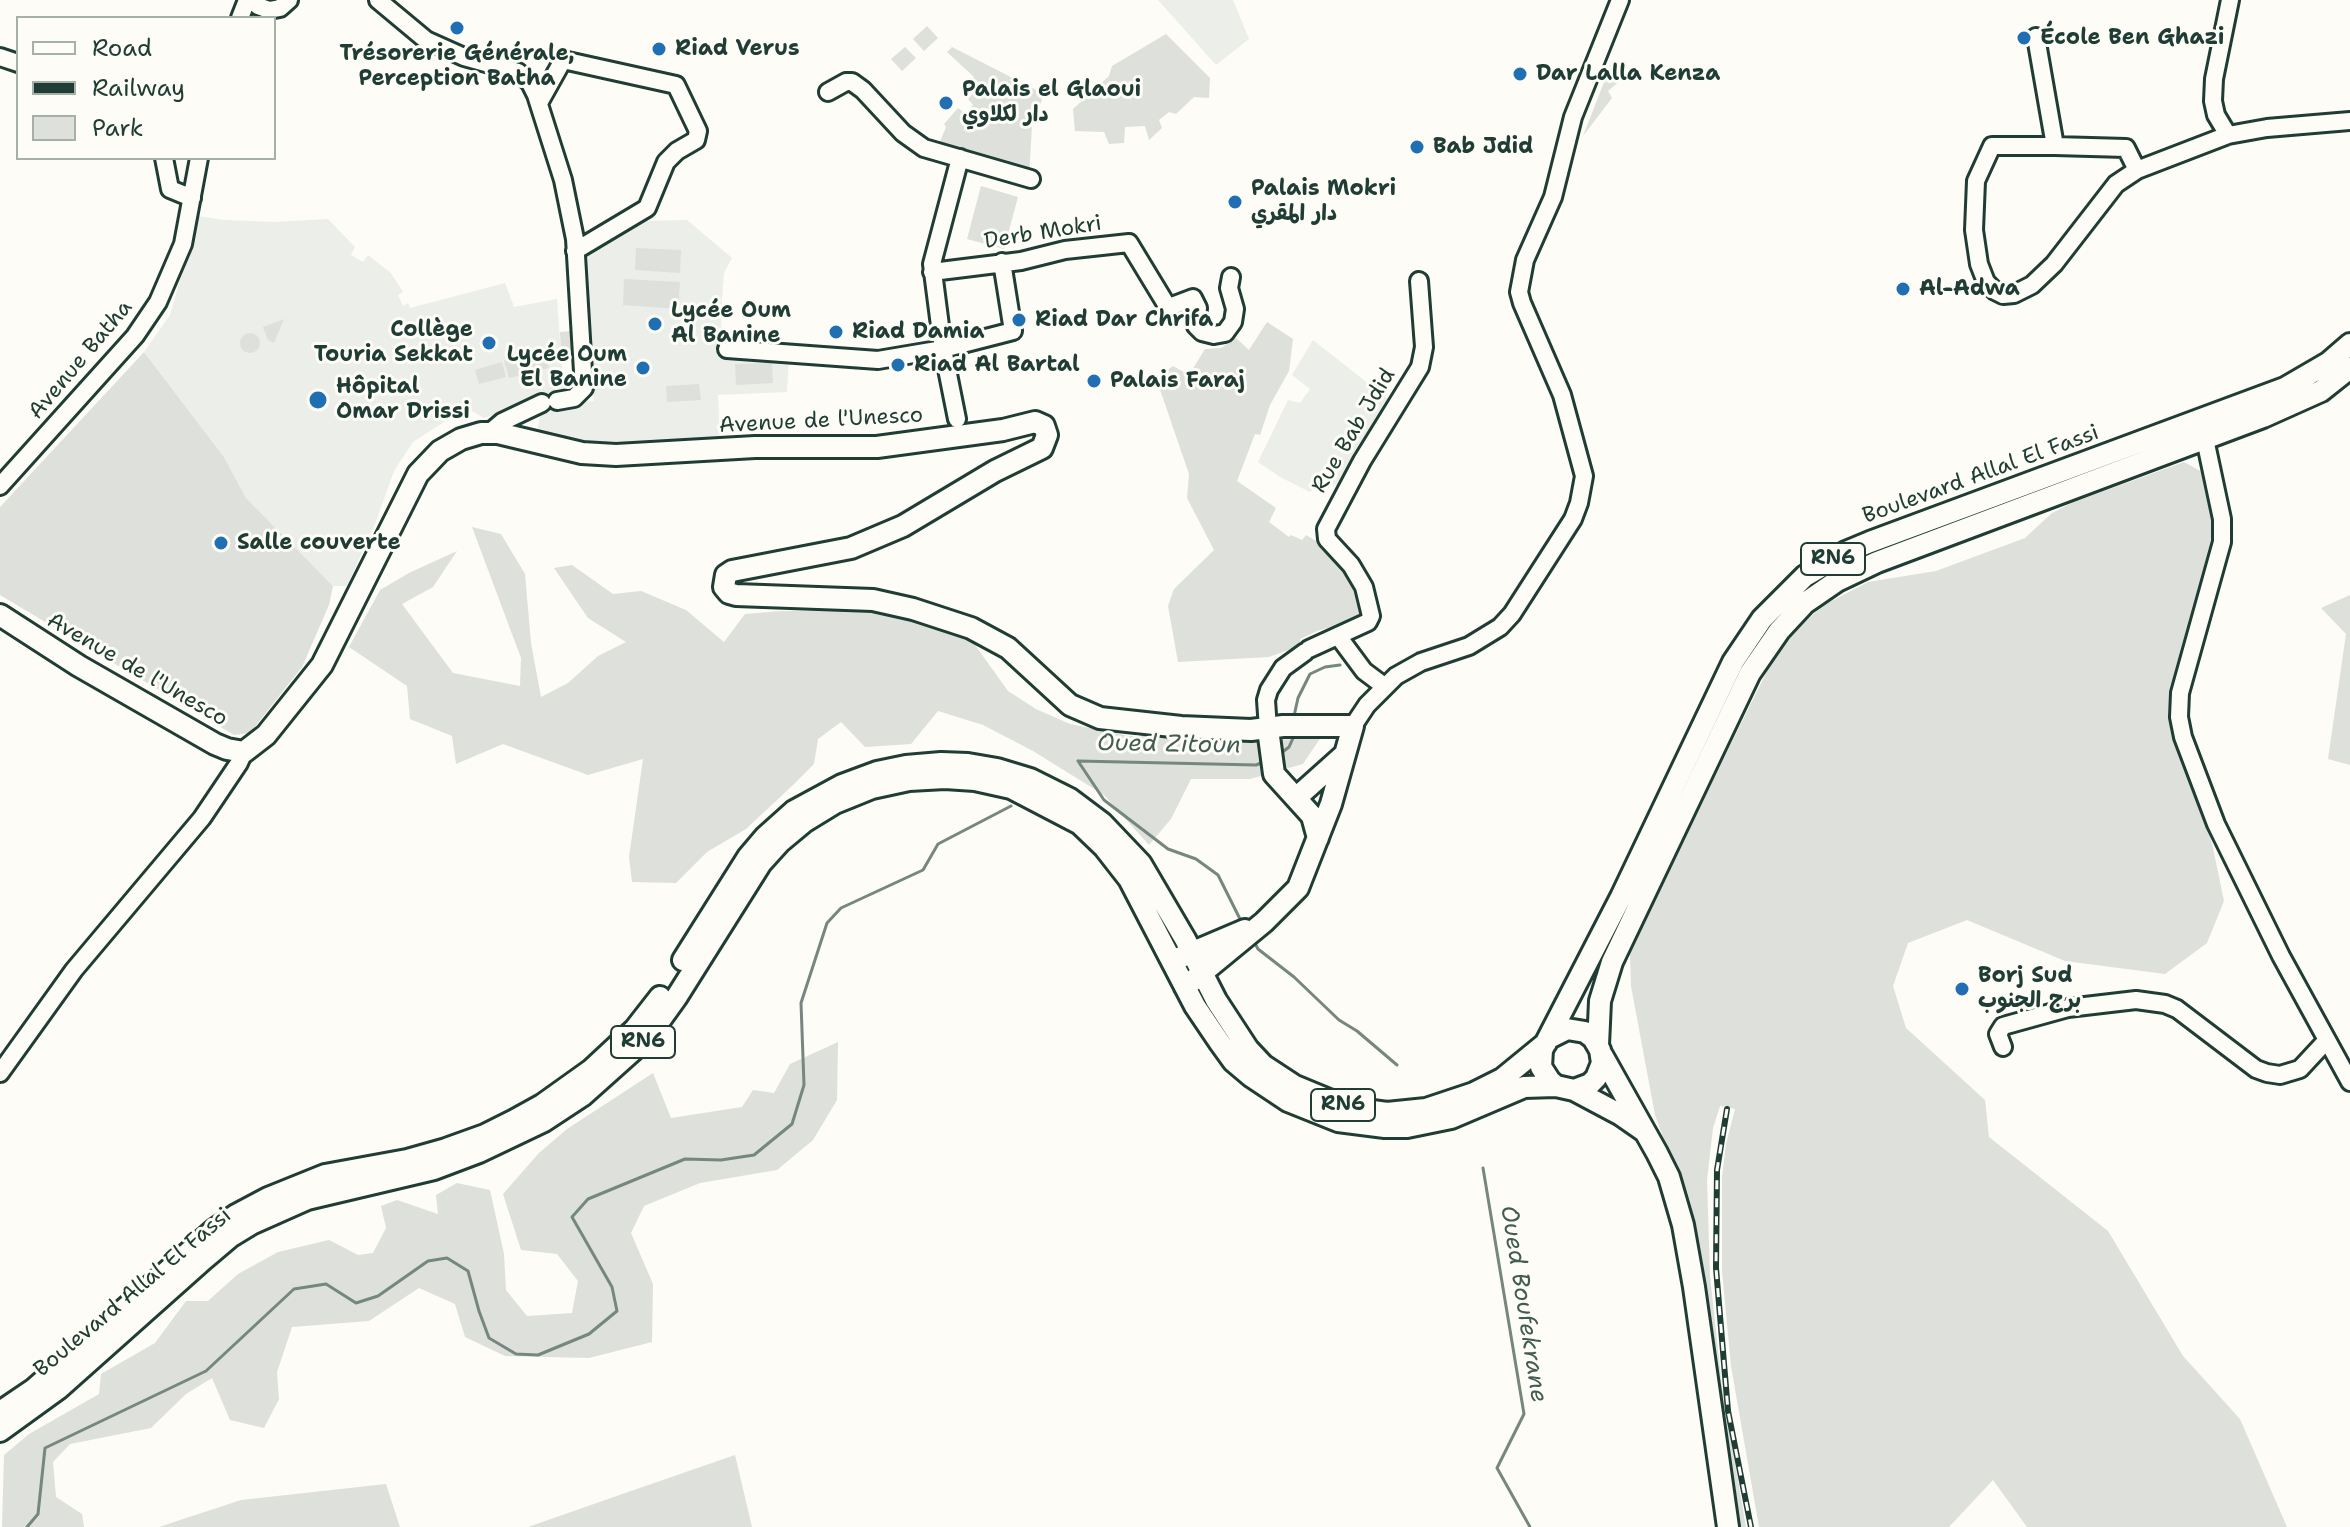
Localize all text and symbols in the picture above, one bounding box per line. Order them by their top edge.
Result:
legend [16,16,276,160]
marker: Trésorerie Générale, Perception Batha [448,19,466,37]
place label: École Ben Ghazi [2040,25,2224,51]
marker: École Ben Ghazi [2015,29,2033,47]
text: Road [92,32,152,64]
place label: Riad Verus [675,36,799,62]
marker: Riad Verus [650,40,668,58]
place label: Trésorerie Générale, Perception Batha [339,41,575,92]
place label: Dar Lalla Kenza [1536,61,1720,87]
marker: Dar Lalla Kenza [1511,65,1529,83]
text: Railway [92,72,185,104]
place label: Palais el Glaoui دار لكلاوي [962,77,1141,128]
marker: Palais el Glaoui دار لكلاوي [937,94,955,112]
text: Park [92,112,144,144]
place label: Bab Jdid [1433,134,1534,160]
marker: Bab Jdid [1408,138,1426,156]
place label: Palais Mokri دار المقري [1251,176,1396,228]
marker: Palais Mokri دار المقري [1226,193,1244,211]
street label: Derb Mokri [982,211,1104,255]
place label: Al-Adwa [1919,276,2020,302]
marker: Al-Adwa [1894,280,1912,298]
street label: Avenue Batha [23,295,139,425]
place label: Lycée Oum Al Banine [671,298,791,350]
place label: Riad Dar Chrifa [1035,307,1213,333]
marker: Riad Dar Chrifa [1010,311,1028,329]
marker: Lycée Oum Al Banine [646,315,664,333]
place label: Collège Touria Sekkat [314,317,473,368]
place label: Riad Damia [852,319,984,345]
marker: Riad Damia [827,323,845,341]
marker: Collège Touria Sekkat [480,334,498,352]
place label: Lycée Oum El Banine [507,342,627,394]
place label: Riad Al Bartal [914,352,1080,378]
marker: Riad Al Bartal [889,356,907,374]
marker: Lycée Oum El Banine [634,359,652,377]
street label: Rue Bab Jdid [1306,364,1402,498]
place label: Palais Faraj [1110,368,1245,394]
marker: Palais Faraj [1085,372,1103,390]
place label: Hôpital Omar Drissi [336,374,470,426]
marker: Hôpital Omar Drissi [307,389,329,411]
street label: Avenue de l'Unesco [718,402,924,440]
street label: Boulevard Allal El Fassi [1859,420,2103,530]
place label: Salle couverte [237,530,401,556]
marker: Salle couverte [212,534,230,552]
road number: RN6 [1801,543,1865,575]
street label: Avenue de l'Unesco [42,608,232,732]
water label: Oued Zitoun [1097,729,1241,761]
place label: Borj Sud برج الجنوب [1978,963,2081,1014]
marker: Borj Sud برج الجنوب [1953,980,1971,998]
road number: RN6 [611,1026,675,1058]
road number: RN6 [1311,1089,1375,1121]
street label: Boulevard Allal El Fassi [29,1203,237,1383]
water label: Oued Boufekrane [1493,1203,1553,1405]

